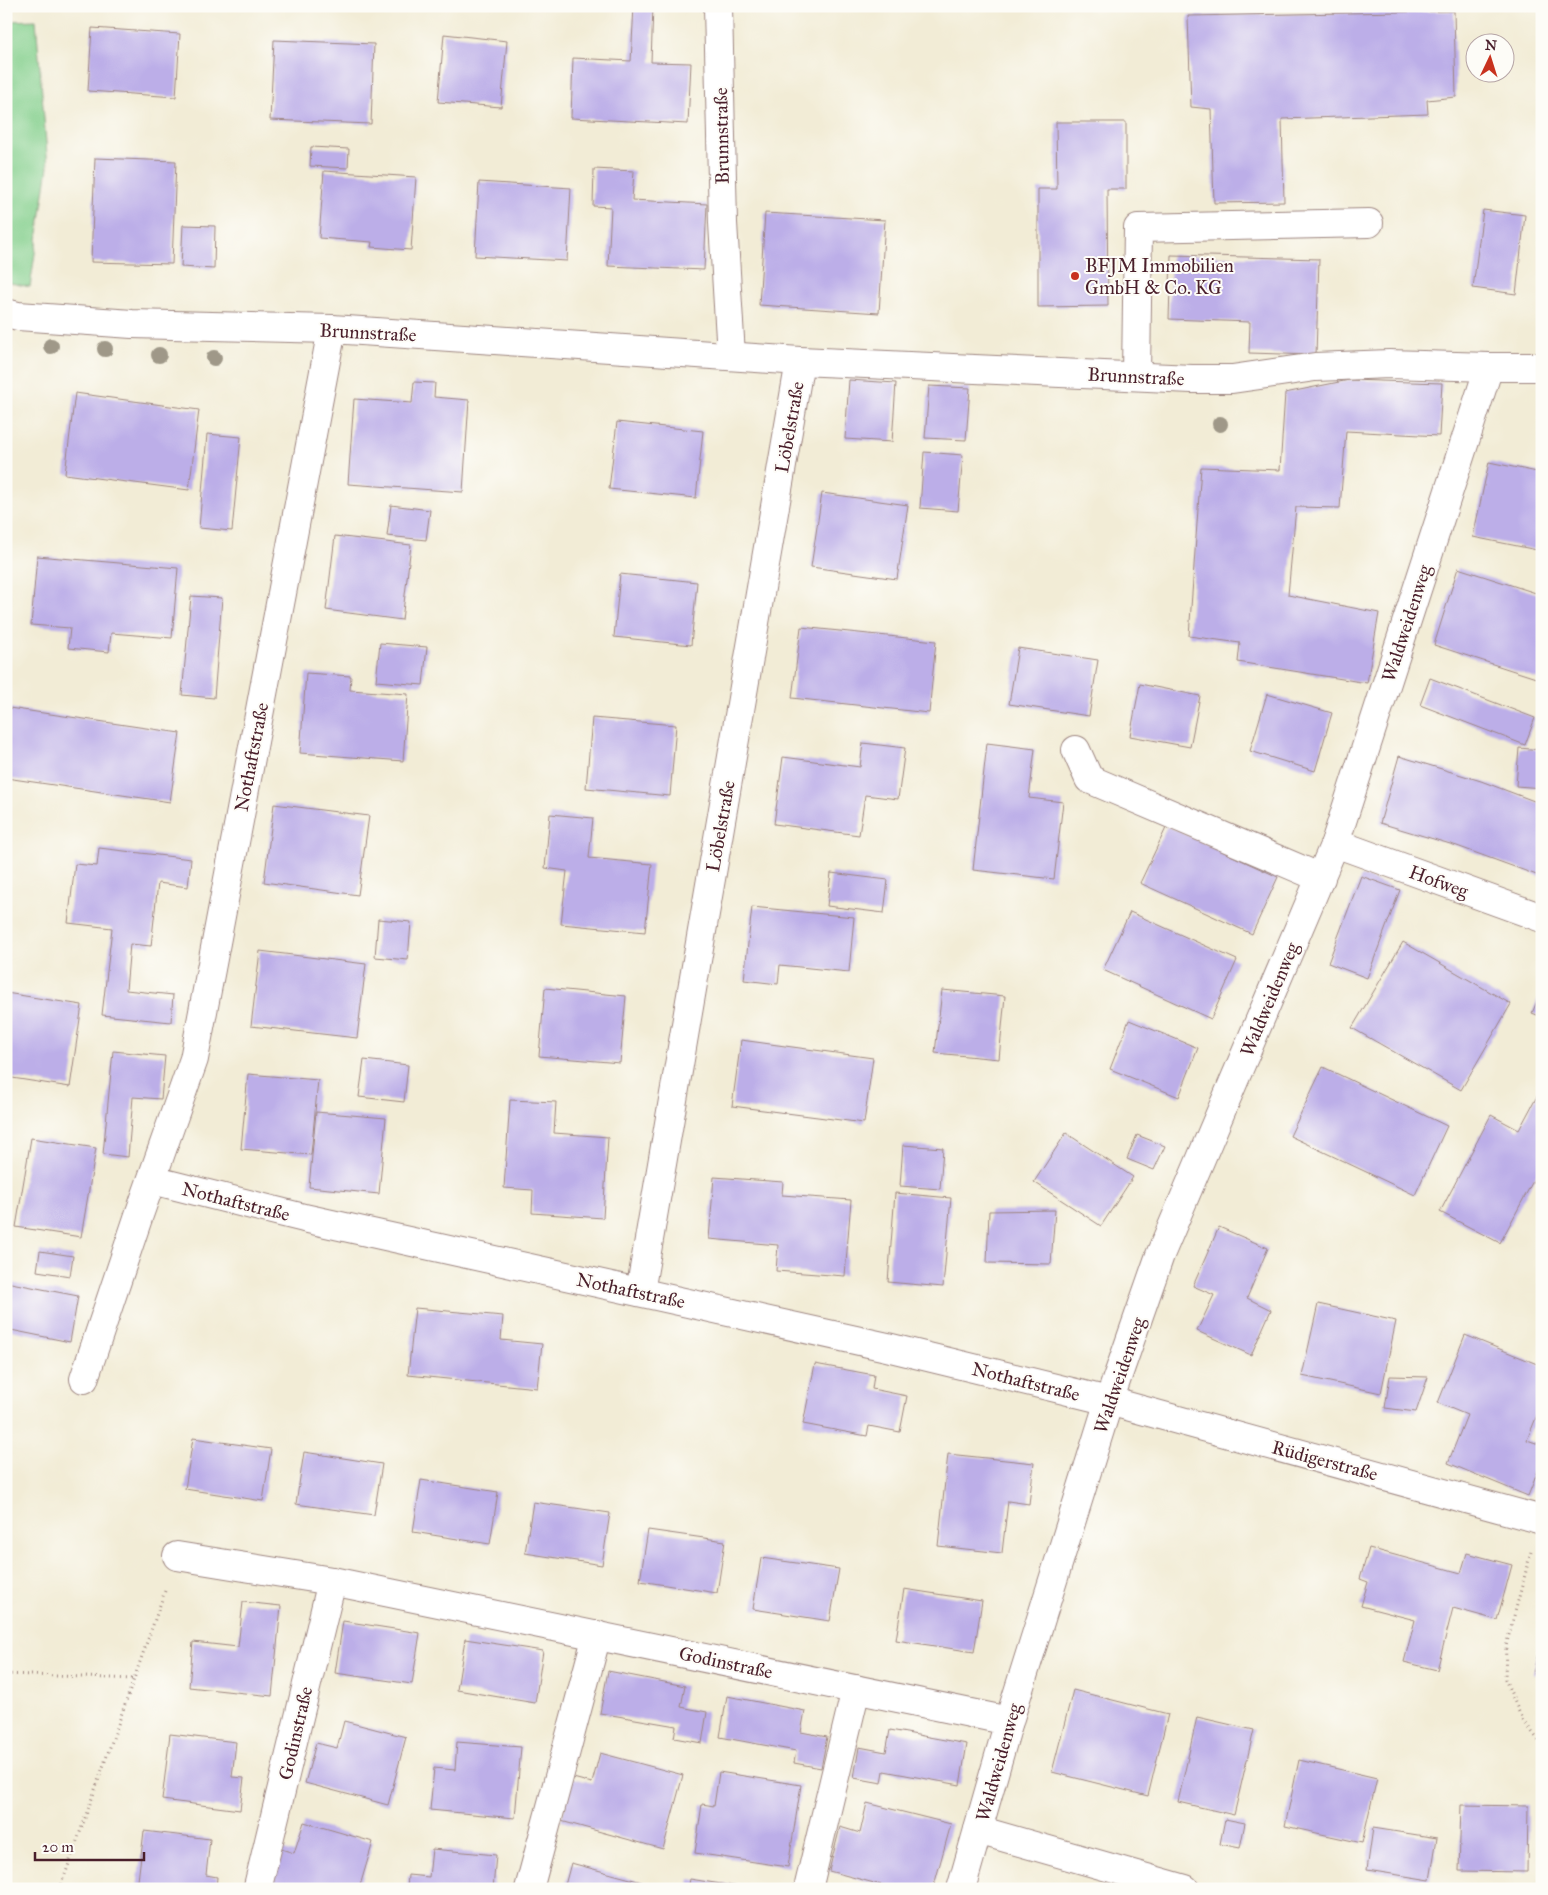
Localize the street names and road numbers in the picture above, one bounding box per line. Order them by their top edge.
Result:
street label: Brunnstraße [709,87,734,185]
street label: Brunnstraße [319,318,417,347]
street label: Brunnstraße [1087,362,1185,391]
street label: Löbelstraße [770,379,809,475]
street label: Waldweidenweg [1377,562,1437,685]
street label: Nothaftstraße [230,701,273,814]
street label: Löbelstraße [701,778,740,874]
street label: Hofweg [1406,860,1472,904]
street label: Waldweidenweg [1235,939,1305,1060]
street label: Nothaftstraße [179,1177,292,1226]
street label: Nothaftstraße [574,1268,687,1313]
street label: Waldweidenweg [1089,1314,1151,1437]
street label: Nothaftstraße [969,1357,1082,1406]
street label: Rüdigerstraße [1269,1435,1380,1487]
street label: Godinstraße [677,1641,775,1684]
street label: Godinstraße [274,1684,317,1782]
street label: Waldweidenweg [971,1700,1027,1824]

